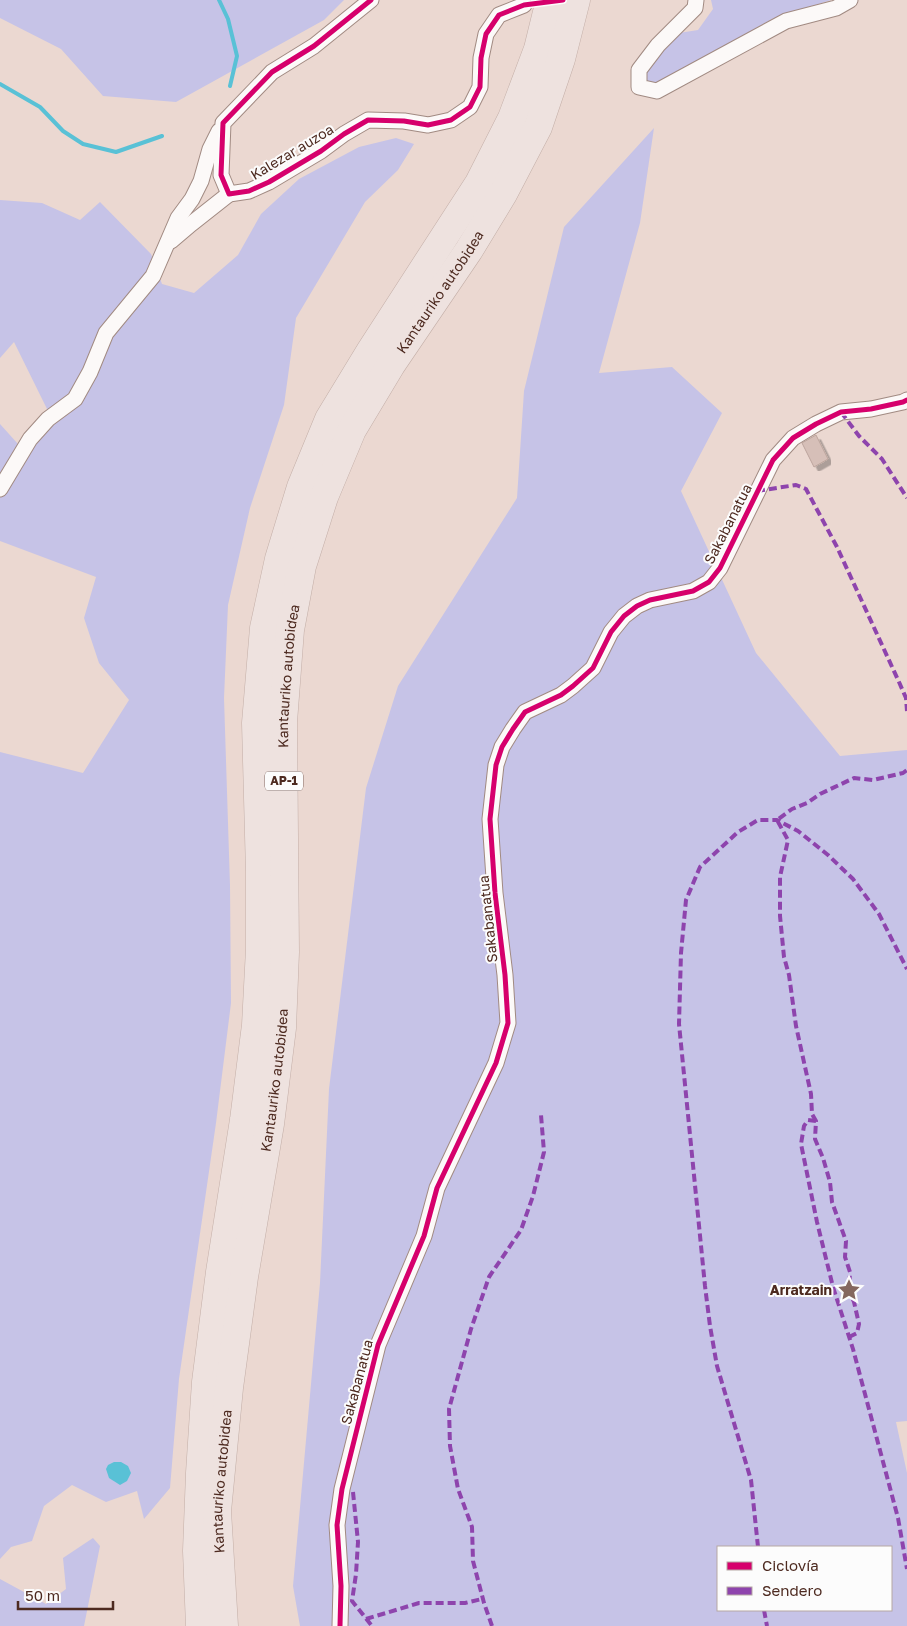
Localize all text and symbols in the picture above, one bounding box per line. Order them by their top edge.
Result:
street label: Kalezar auzoa [247,120,336,183]
street label: Kantauriko autobidea [392,227,487,356]
street label: Sakabanatua [700,481,755,567]
street label: Kantauriko autobidea [274,603,303,748]
road number: AP-1 [265,771,303,790]
street label: Sakabanatua [474,875,501,963]
street label: Kantauriko autobidea [256,1008,291,1153]
place icon: Arratzain [836,1277,862,1303]
place label: Arratzain [770,1281,832,1298]
street label: Sakabanatua [337,1337,376,1426]
street label: Kantauriko autobidea [208,1409,235,1554]
legend [717,1546,892,1611]
text: Ciclovía [762,1556,819,1574]
scale bar [18,1578,112,1610]
text: Sendero [762,1581,822,1599]
text: 50 m [25,1586,60,1604]

